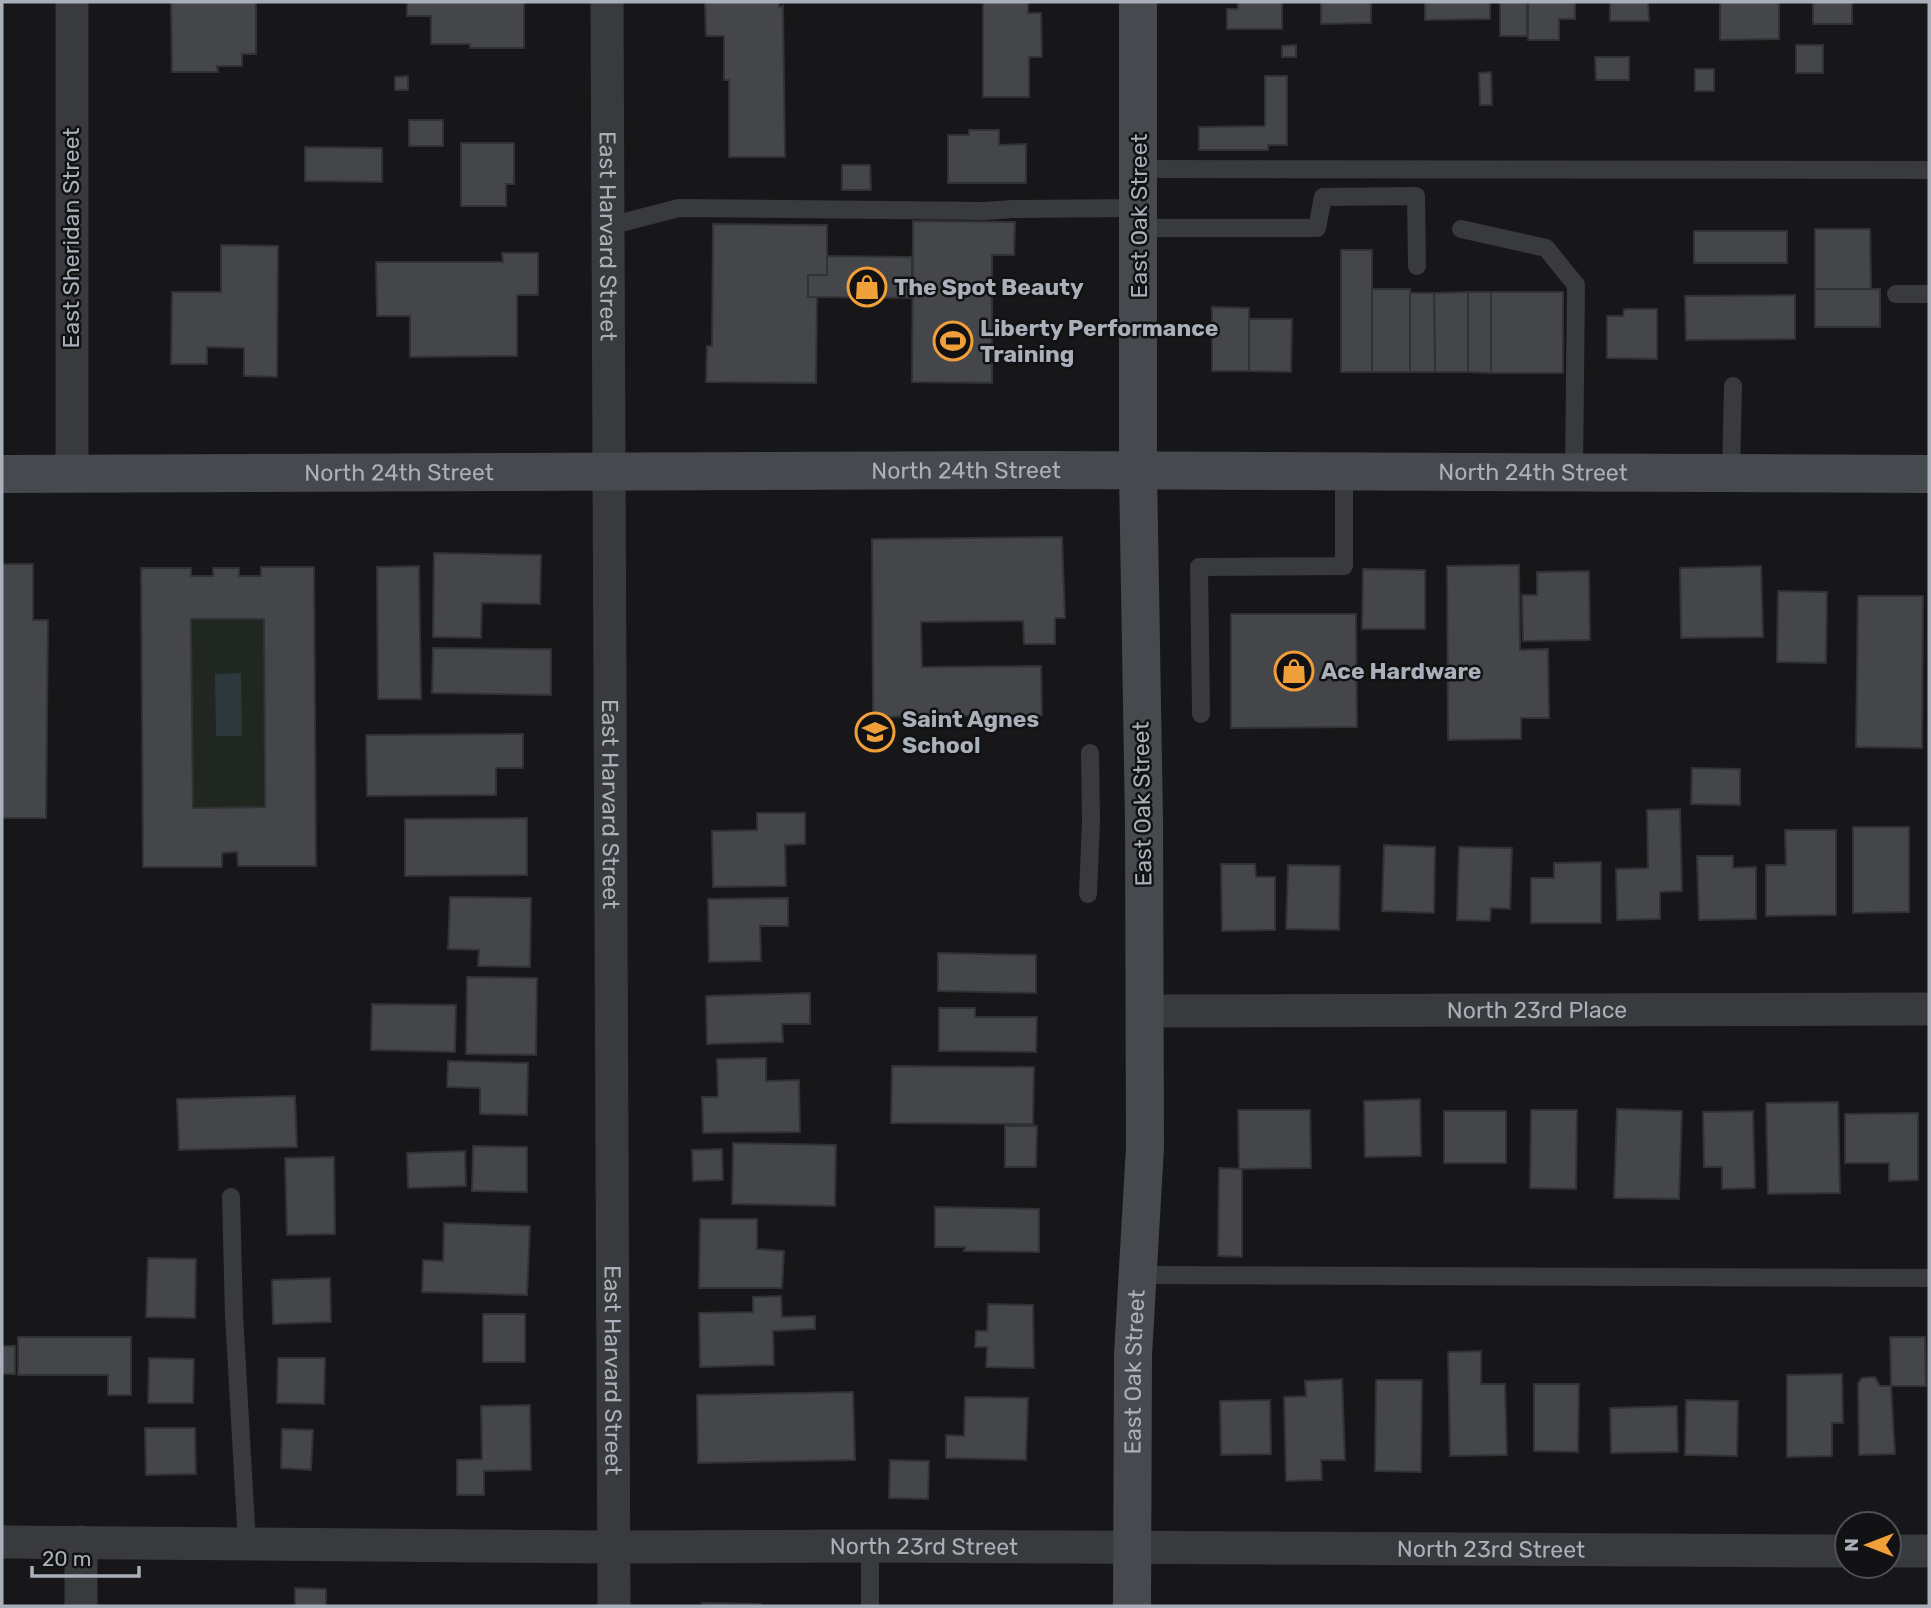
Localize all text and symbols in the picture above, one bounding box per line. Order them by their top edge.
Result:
street label: East Sheridan Street [57,128,85,348]
street label: East Harvard Street [594,131,622,341]
street label: East Oak Street [1125,133,1153,299]
shop icon: The Spot Beauty [846,266,888,308]
place label: The Spot Beauty [894,273,1084,301]
place label: Liberty Performance Training [980,314,1218,368]
sports icon: Liberty Performance Training [932,320,974,362]
street label: North 24th Street [871,456,1061,485]
street label: North 24th Street [304,458,494,487]
street label: North 24th Street [1438,458,1628,487]
shop icon: Ace Hardware [1273,650,1315,692]
place label: Ace Hardware [1321,657,1481,685]
street label: East Harvard Street [596,699,625,909]
place label: Saint Agnes School [902,705,1039,759]
school or university icon: Saint Agnes School [854,711,896,753]
street label: East Oak Street [1127,721,1157,887]
street label: North 23rd Place [1447,996,1627,1024]
street label: East Harvard Street [599,1265,627,1475]
street label: East Oak Street [1119,1289,1151,1455]
north arrow [1833,1510,1903,1580]
street label: North 23rd Street [830,1532,1018,1561]
scale bar [32,1534,138,1578]
street label: North 23rd Street [1397,1535,1585,1564]
text: N [1840,1538,1863,1552]
text: 20 m [42,1546,91,1571]

